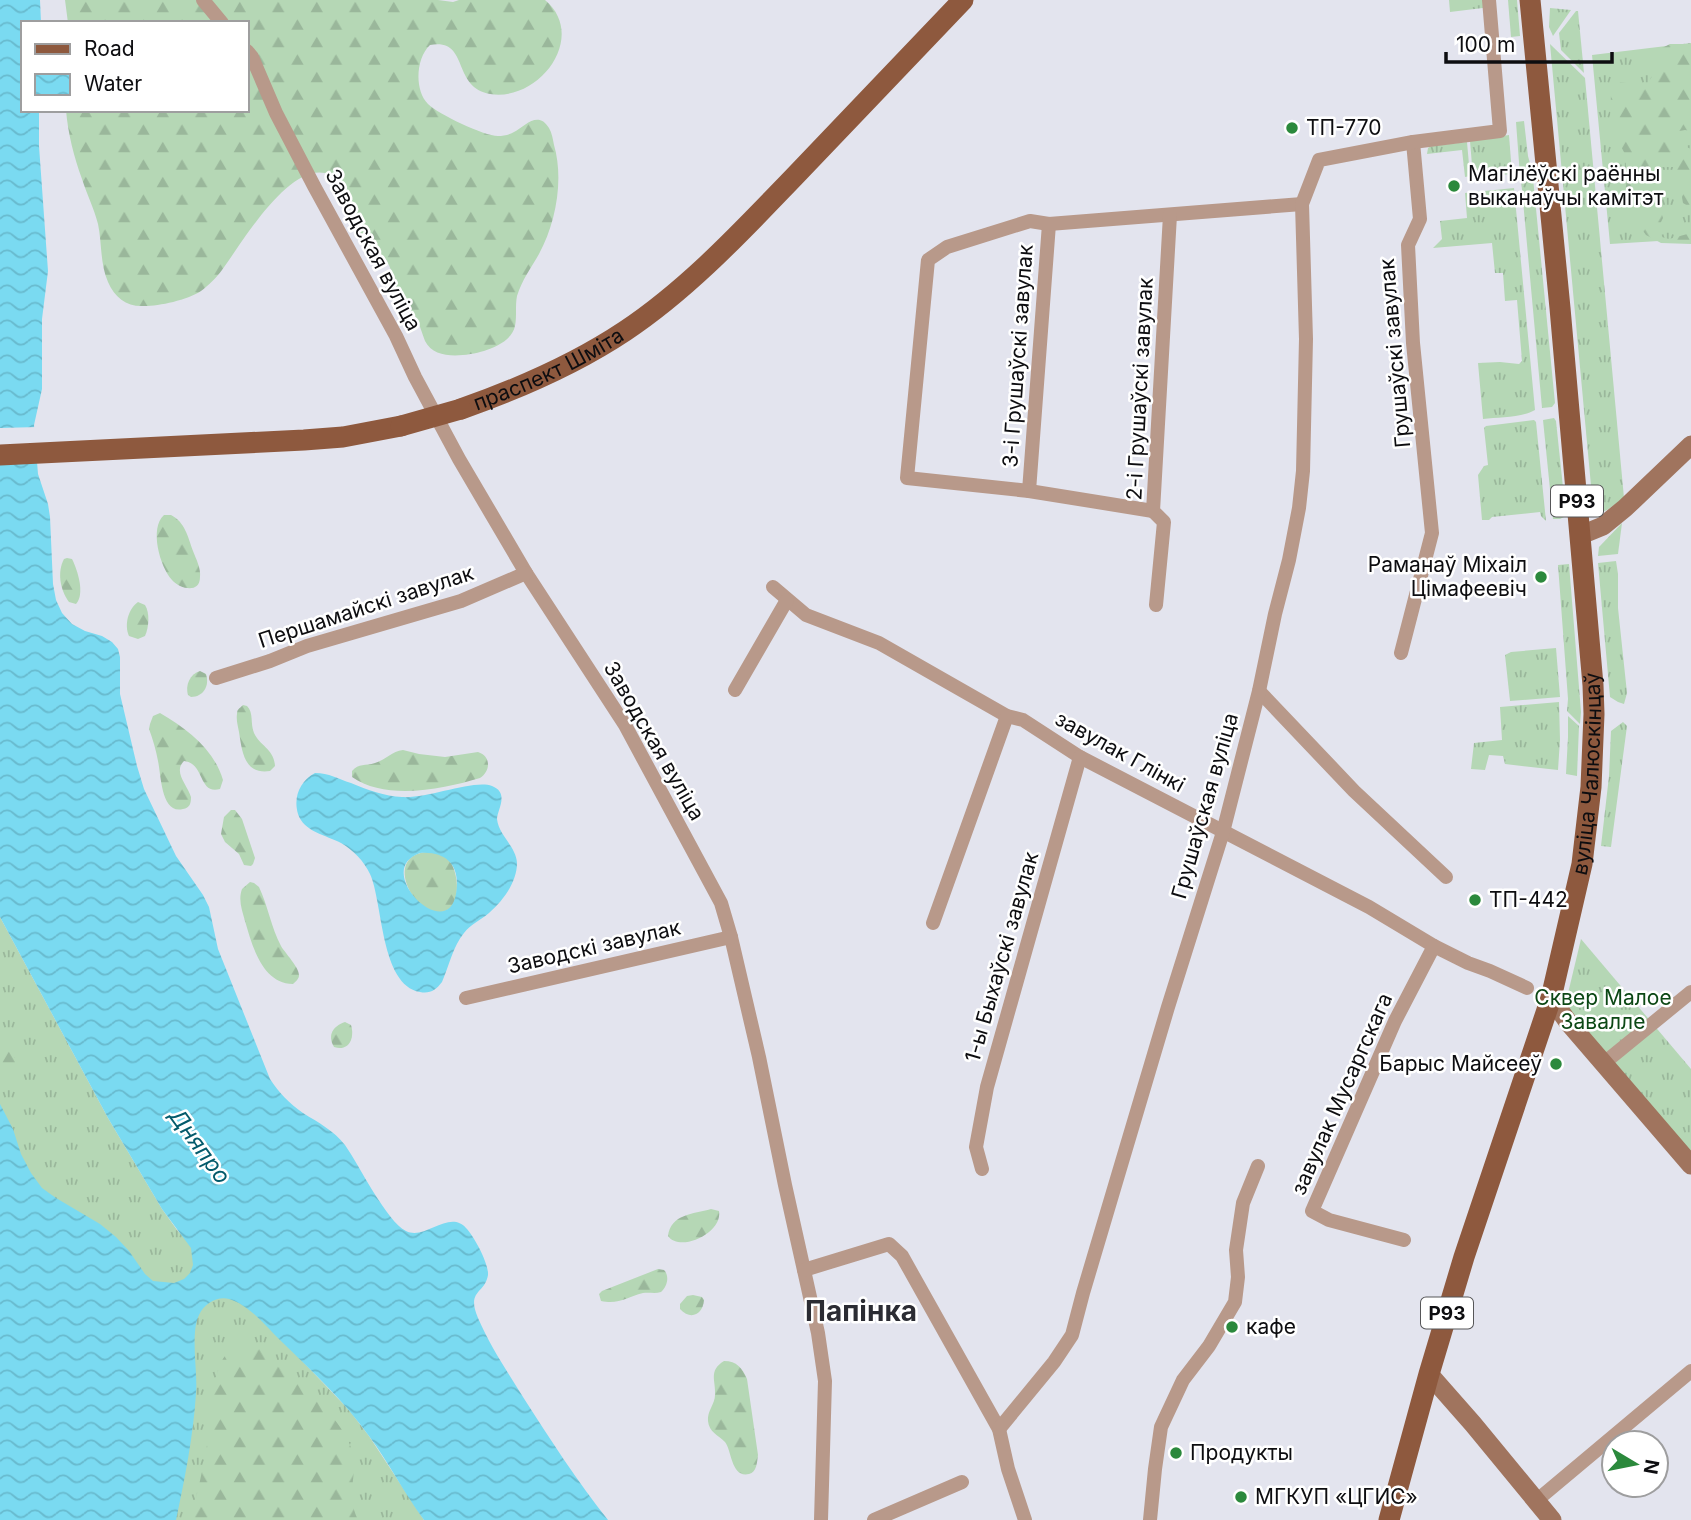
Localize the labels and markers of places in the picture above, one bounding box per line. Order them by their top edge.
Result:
place label: ТП-770 [1306,115,1381,140]
marker: ТП-770 [1284,120,1300,136]
place label: Магілёўскі раённы выканаўчы камітэт [1468,161,1664,210]
marker: Магілёўскі раённы выканаўчы камітэт [1446,178,1462,194]
place label: Раманаў Міхаіл Цімафеевіч [1368,552,1527,601]
marker: Раманаў Міхаіл Цімафеевіч [1533,569,1549,585]
place label: ТП-442 [1489,887,1568,912]
marker: ТП-442 [1467,892,1483,908]
place label: Барыс Майсееў [1379,1051,1542,1076]
marker: Барыс Майсееў [1548,1056,1564,1072]
place label: кафе [1246,1314,1296,1339]
marker: кафе [1224,1319,1240,1335]
place label: Продукты [1190,1440,1293,1465]
marker: Продукты [1168,1445,1184,1461]
place label: МГКУП «ЦГИС» [1255,1484,1418,1509]
marker: МГКУП «ЦГИС» [1233,1489,1249,1505]

